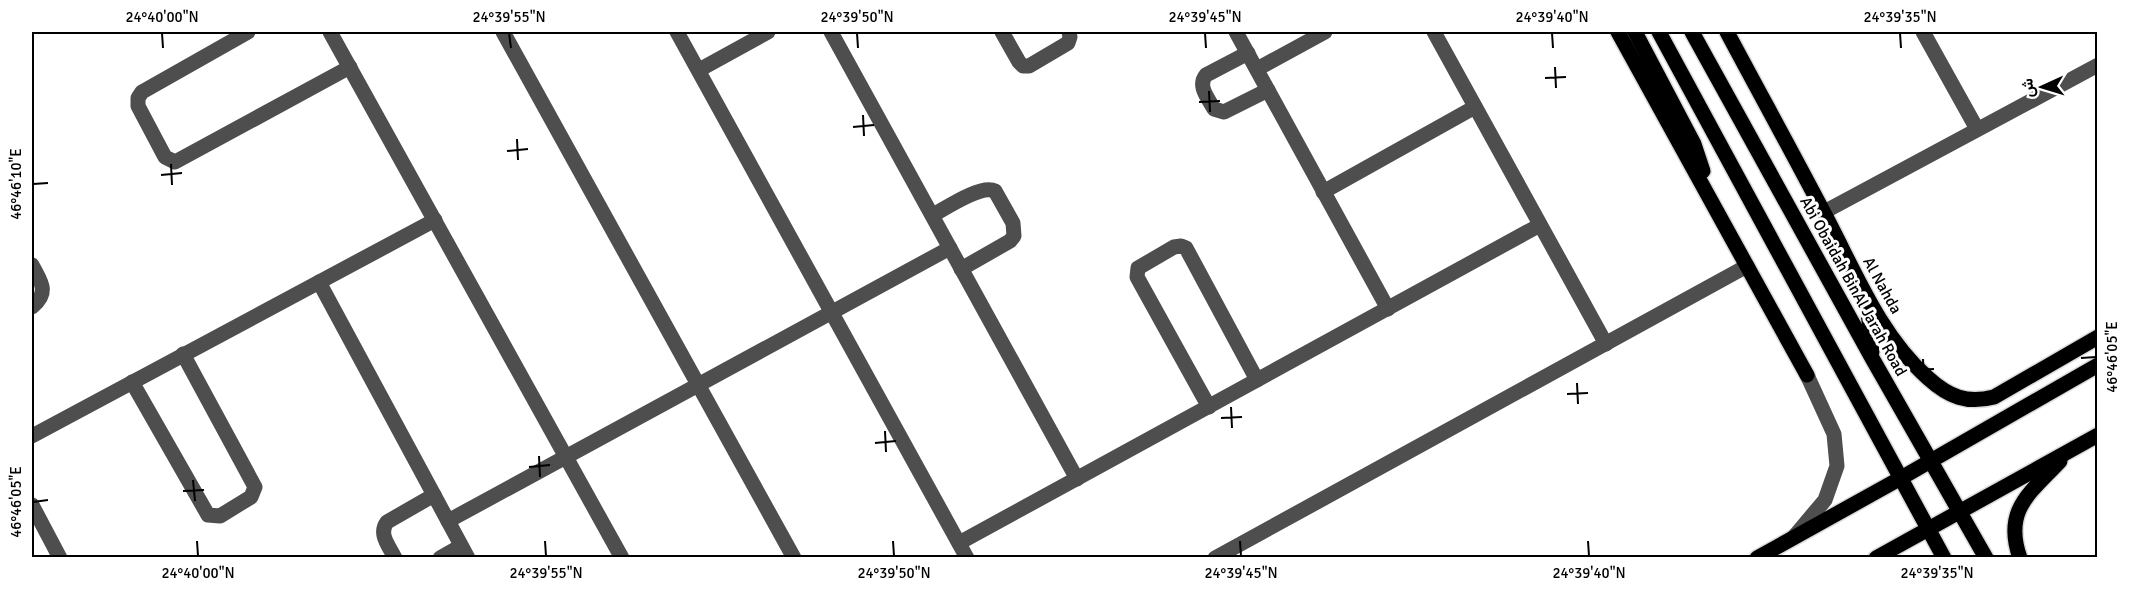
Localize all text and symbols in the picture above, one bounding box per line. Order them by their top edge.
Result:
text: 24°40'00"N [125,8,199,26]
text: 24°39'55"N [472,8,546,26]
text: 24°39'50"N [820,8,894,26]
text: 24°39'45"N [1168,8,1242,26]
text: 24°39'40"N [1515,8,1589,26]
text: 24°39'35"N [1863,8,1937,26]
north arrow [2012,57,2072,117]
text: ش [2017,78,2039,98]
text: 46°46'10"E [7,148,25,220]
street label: Abi Obaidah BinAl Jarah Road [1795,193,1911,380]
street label: Al Nahda [1858,253,1906,318]
text: 46°46'05"E [2103,321,2121,393]
text: 46°46'05"E [7,466,25,538]
text: 24°40'00"N [161,564,235,582]
text: 24°39'55"N [509,564,583,582]
text: 24°39'50"N [857,564,931,582]
text: 24°39'45"N [1204,564,1278,582]
text: 24°39'40"N [1552,564,1626,582]
text: 24°39'35"N [1900,564,1974,582]

